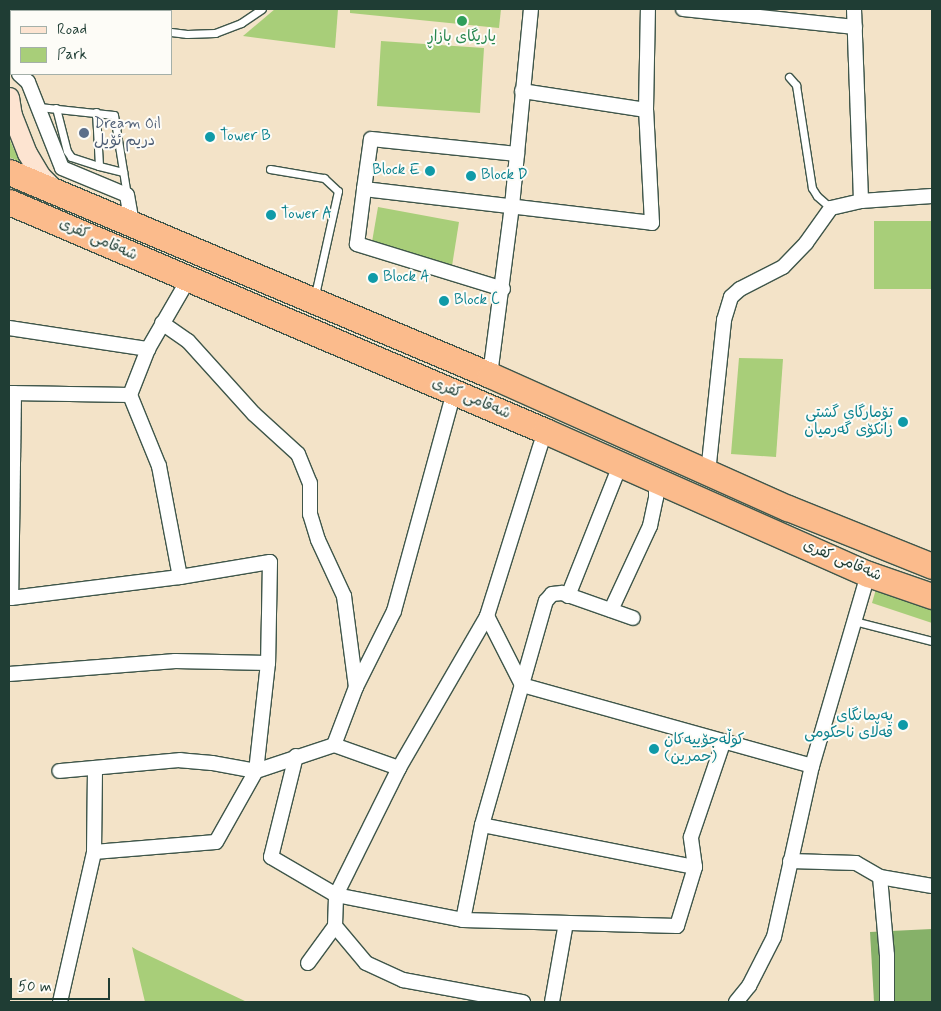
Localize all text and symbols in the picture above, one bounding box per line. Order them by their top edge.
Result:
legend [10,10,172,75]
marker: یاریگای بازاڕ [456,15,468,27]
text: Road [57,20,87,40]
place label: یاریگای بازاڕ [428,29,496,47]
text: Park [57,45,87,65]
place label: Dream Oil دریم ئۆیل [94,115,162,150]
marker: Dream Oil دریم ئۆیل [78,127,90,139]
place label: Tower B [220,128,271,146]
marker: Tower B [204,131,216,143]
place label: Block E [374,162,420,180]
marker: Block E [424,165,436,177]
place label: Block D [481,167,528,185]
marker: Block D [465,170,477,182]
place label: Tower A [281,206,332,224]
marker: Tower A [265,209,277,221]
street label: شەقامی کفری [56,215,140,265]
place label: Block A [383,269,430,287]
marker: Block A [367,272,379,284]
place label: Block C [454,292,502,310]
marker: Block C [438,295,450,307]
street label: شەقامی کفری [429,374,513,424]
place label: تۆمارگای گشتی زانکۆی گەرمیان [804,404,893,439]
marker: تۆمارگای گشتی زانکۆی گەرمیان [897,416,909,428]
street label: شەقامی کفری [800,536,884,586]
place label: پەیمانگای قەڵای ناحکومی [804,707,893,742]
marker: پەیمانگای قەڵای ناحکومی [897,719,909,731]
place label: کوڵەجۆییەکان (حمرین) [664,731,744,766]
marker: کوڵەجۆییەکان (حمرین) [648,743,660,755]
scale bar [12,968,112,1000]
text: 50 m [18,977,52,997]

